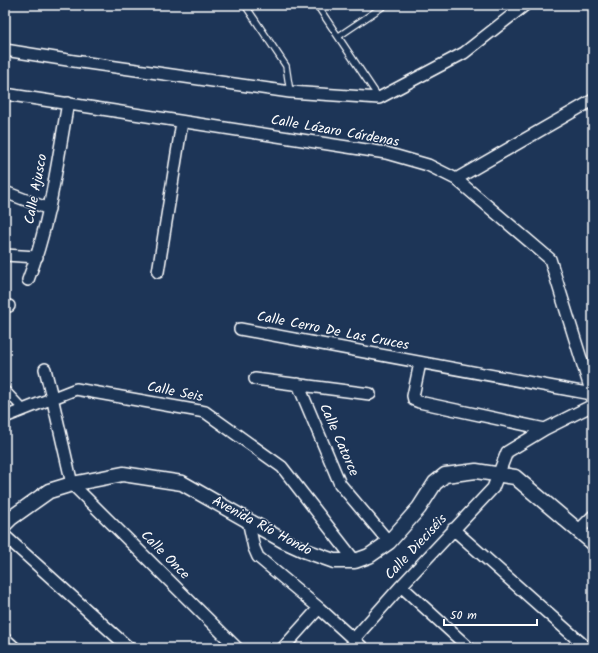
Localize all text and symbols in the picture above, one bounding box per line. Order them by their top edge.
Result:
street label: Calle Lázaro Cárdenas [269,109,401,153]
street label: Calle Ajusco [18,152,54,226]
street label: Calle Cerro De Las Cruces [255,305,411,357]
street label: Calle Seis [145,376,205,408]
street label: Calle Catorce [313,400,365,481]
street label: Avenida Río Hondo [208,490,316,562]
street label: Calle Dieciséis [380,509,452,585]
street label: Calle Once [135,525,195,585]
scale bar [444,601,537,627]
text: 50 m [450,606,477,625]

